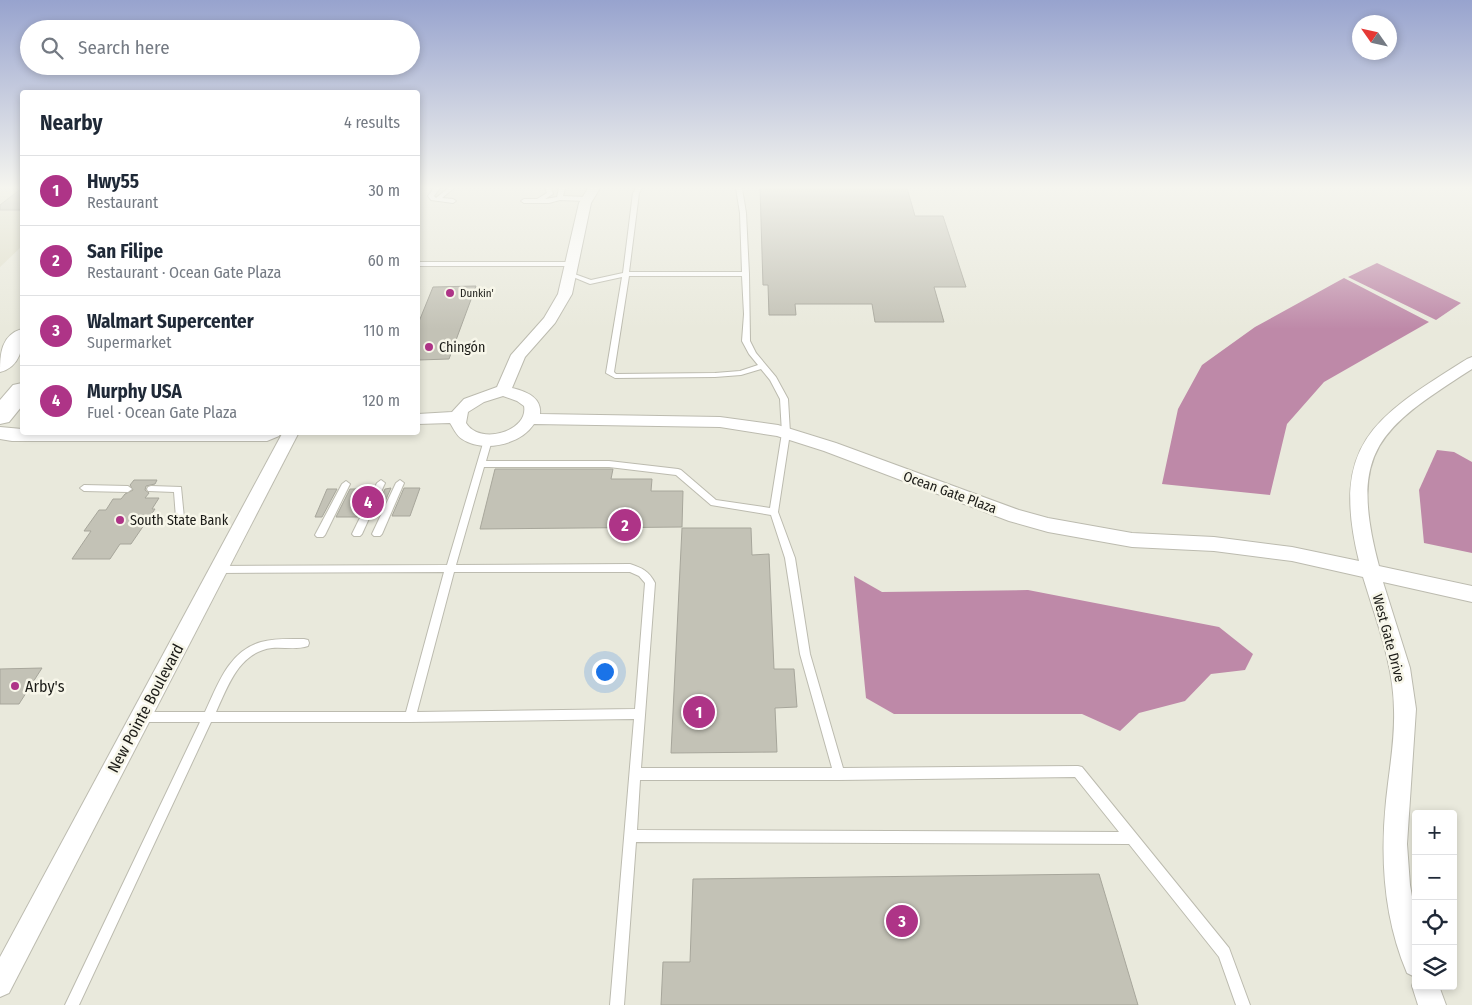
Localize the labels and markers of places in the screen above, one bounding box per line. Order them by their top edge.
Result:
marker: Dunkin' [444,287,456,299]
place label: Dunkin' [460,287,494,300]
place label: Chingón [439,339,485,356]
marker: Chingón [423,341,435,353]
pin: 4 [352,483,384,521]
pin: 2 [609,506,641,544]
place label: South State Bank [130,512,229,529]
marker: South State Bank [114,514,126,526]
place label: Arby's [25,677,65,696]
marker: Arby's [9,680,21,692]
pin: 1 [683,693,715,731]
pin: 3 [886,902,918,940]

